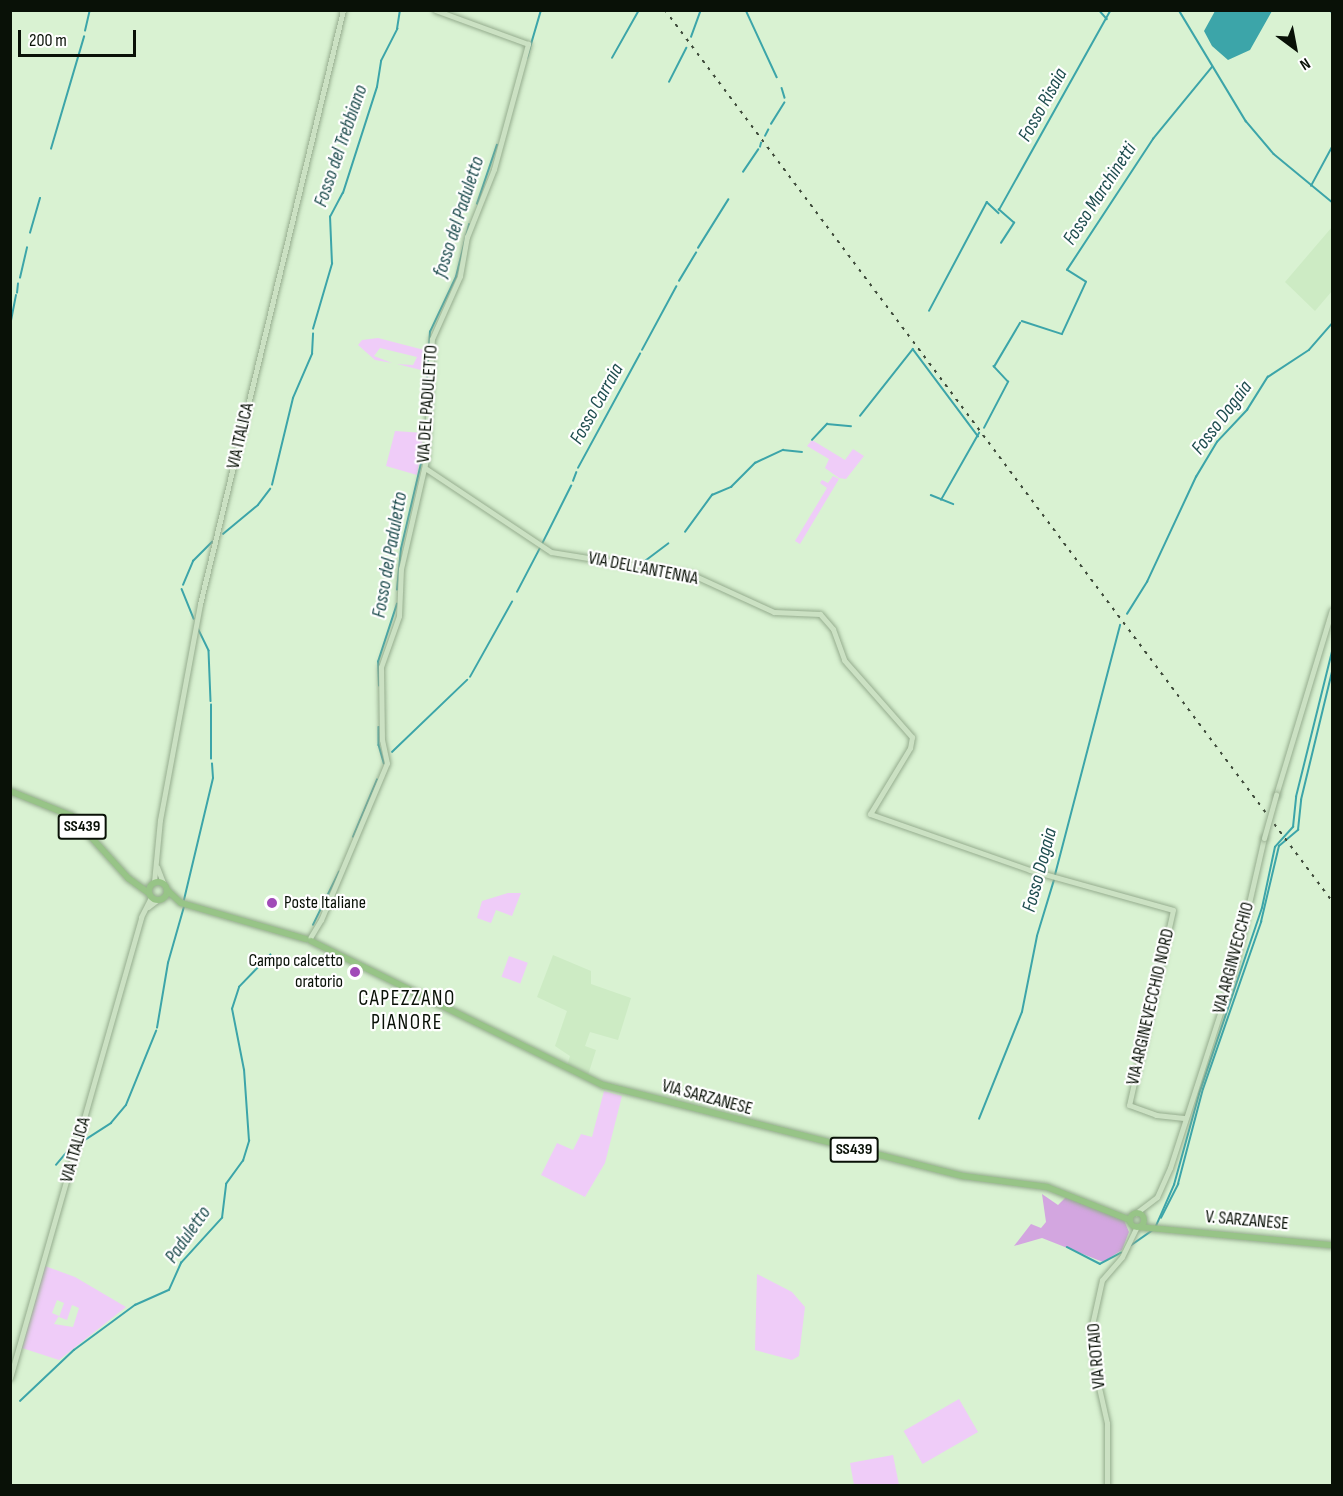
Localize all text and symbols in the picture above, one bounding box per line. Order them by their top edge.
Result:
scale bar [21,18,140,56]
north arrow [1265,18,1325,78]
text: 200 m [29,30,67,51]
text: N [1296,53,1313,74]
water label: Fosso Risaia [1013,64,1073,146]
water label: Fosso del Trebbiano [309,82,373,210]
water label: Fosso Marchinetti [1058,138,1142,250]
water label: fosso del Paduletto [428,154,490,280]
street label: VIA DEL PADULETTO [413,344,443,464]
water label: Fosso Carraia [565,359,629,449]
water label: Fosso Dogaia [1186,376,1258,460]
street label: VIA ITALICA [223,401,259,471]
water label: Fosso del Paduletto [367,490,413,620]
street label: VIA DELL'ANTENNA [586,548,700,590]
road number: SS439 [56,814,107,840]
water label: Fosso Dogaia [1017,825,1063,915]
place label: Poste Italiane [284,892,366,914]
marker: Poste Italiane [265,896,279,910]
street label: VIA ARGINVECCHIO [1209,900,1259,1016]
street label: VIA ARGINEVECCHIO NORD [1123,927,1179,1087]
place label: Campo calcetto oratorio [248,951,343,994]
marker: Campo calcetto oratorio [348,965,362,979]
district label: CAPEZZANO PIANORE [358,986,456,1036]
street label: VIA SARZANESE [659,1076,755,1120]
street label: VIA ITALICA [56,1115,96,1185]
road number: SS439 [828,1137,880,1163]
water label: Paduletto [160,1202,216,1268]
street label: V. SARZANESE [1204,1207,1290,1235]
street label: VIA ROTAIO [1083,1322,1111,1390]

